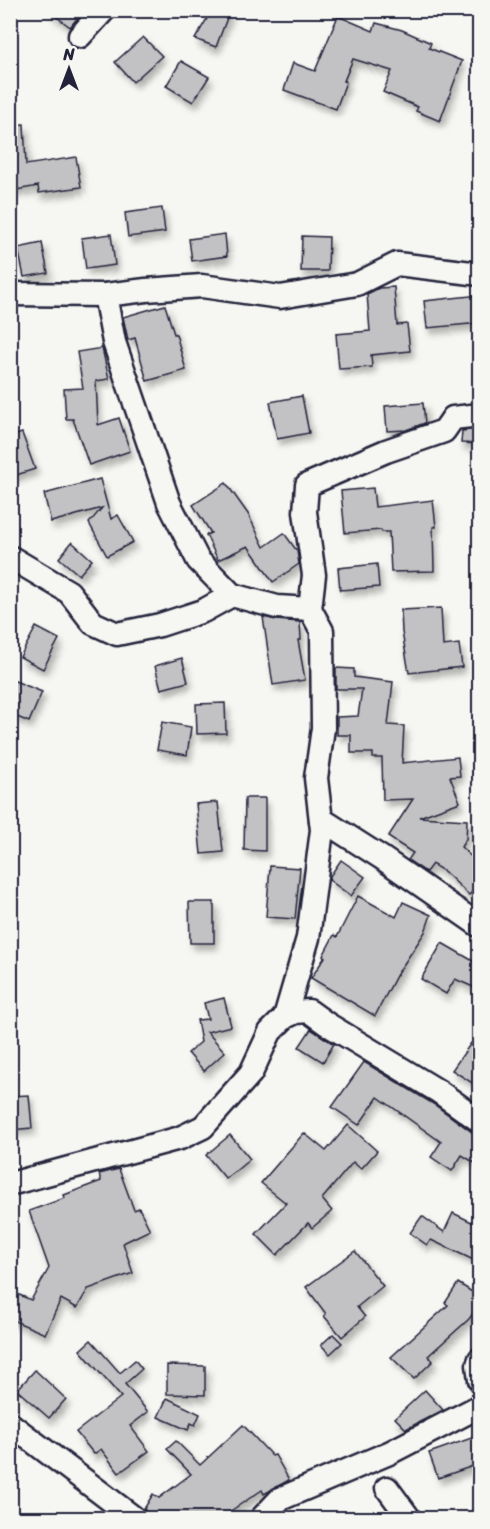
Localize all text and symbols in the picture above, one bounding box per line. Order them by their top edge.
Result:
north arrow [39,39,99,99]
text: N [62,40,75,69]

